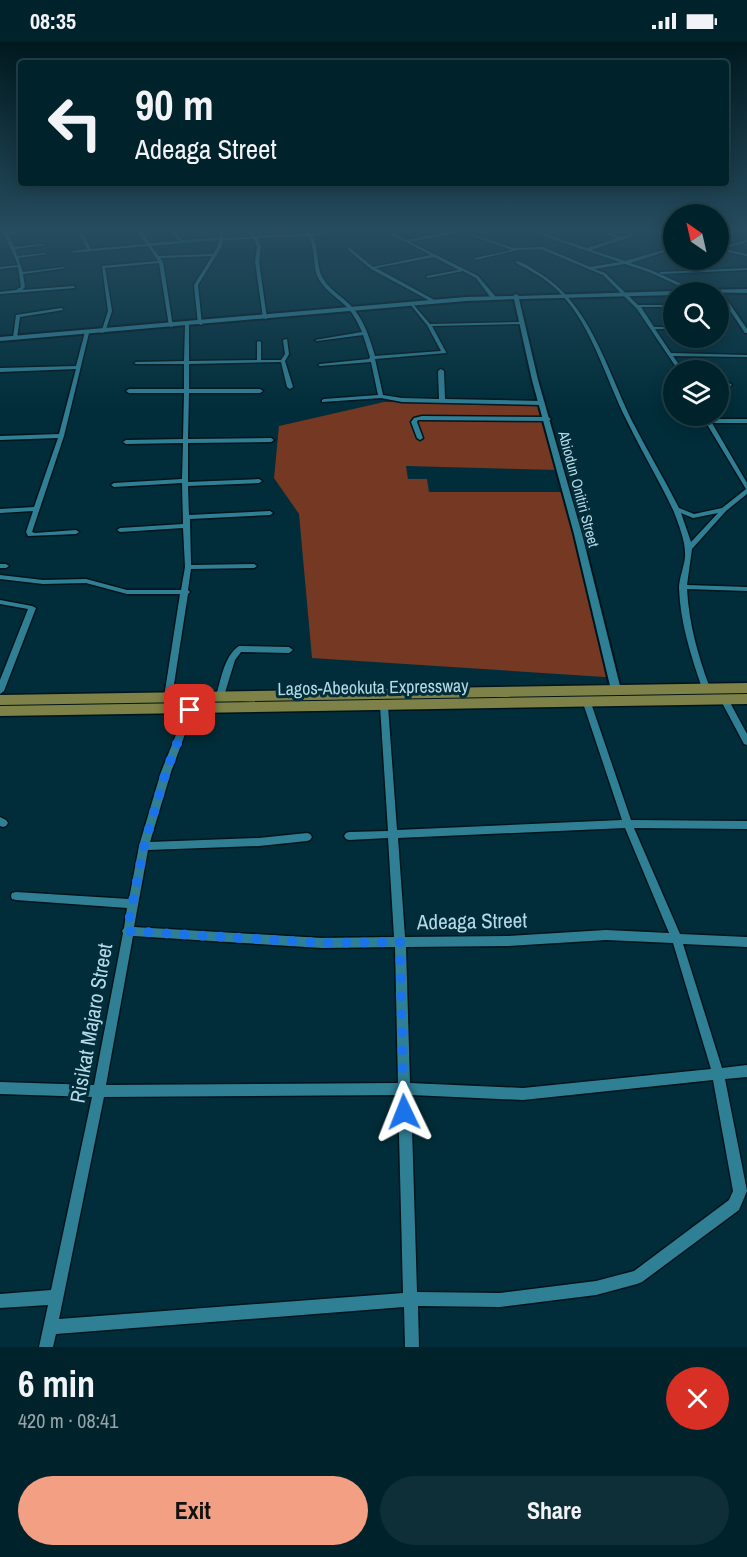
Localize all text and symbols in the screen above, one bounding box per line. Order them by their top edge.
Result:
text: 08:35 [30,6,76,36]
text: 90 m [135,77,214,133]
icon: left [36,84,114,162]
text: Adeaga Street [135,131,277,167]
north arrow [663,204,729,270]
map controls [663,204,729,426]
button: search [663,282,729,348]
button: layers [663,360,729,426]
street label: Abiodun Onitiri Street [553,428,605,550]
street label: Lagos-Abeokuta Expressway [277,673,469,701]
pin [164,684,215,735]
icon: arrive [173,693,206,726]
street label: Adeaga Street [416,906,528,936]
street label: Risikat Majaro Street [63,941,119,1105]
position arrow [372,1080,436,1144]
text: 6 min [18,1360,95,1408]
button: close [666,1367,729,1430]
text: 420 m · 08:41 [18,1407,118,1434]
button: Exit [18,1476,368,1545]
button: Share [380,1476,729,1545]

